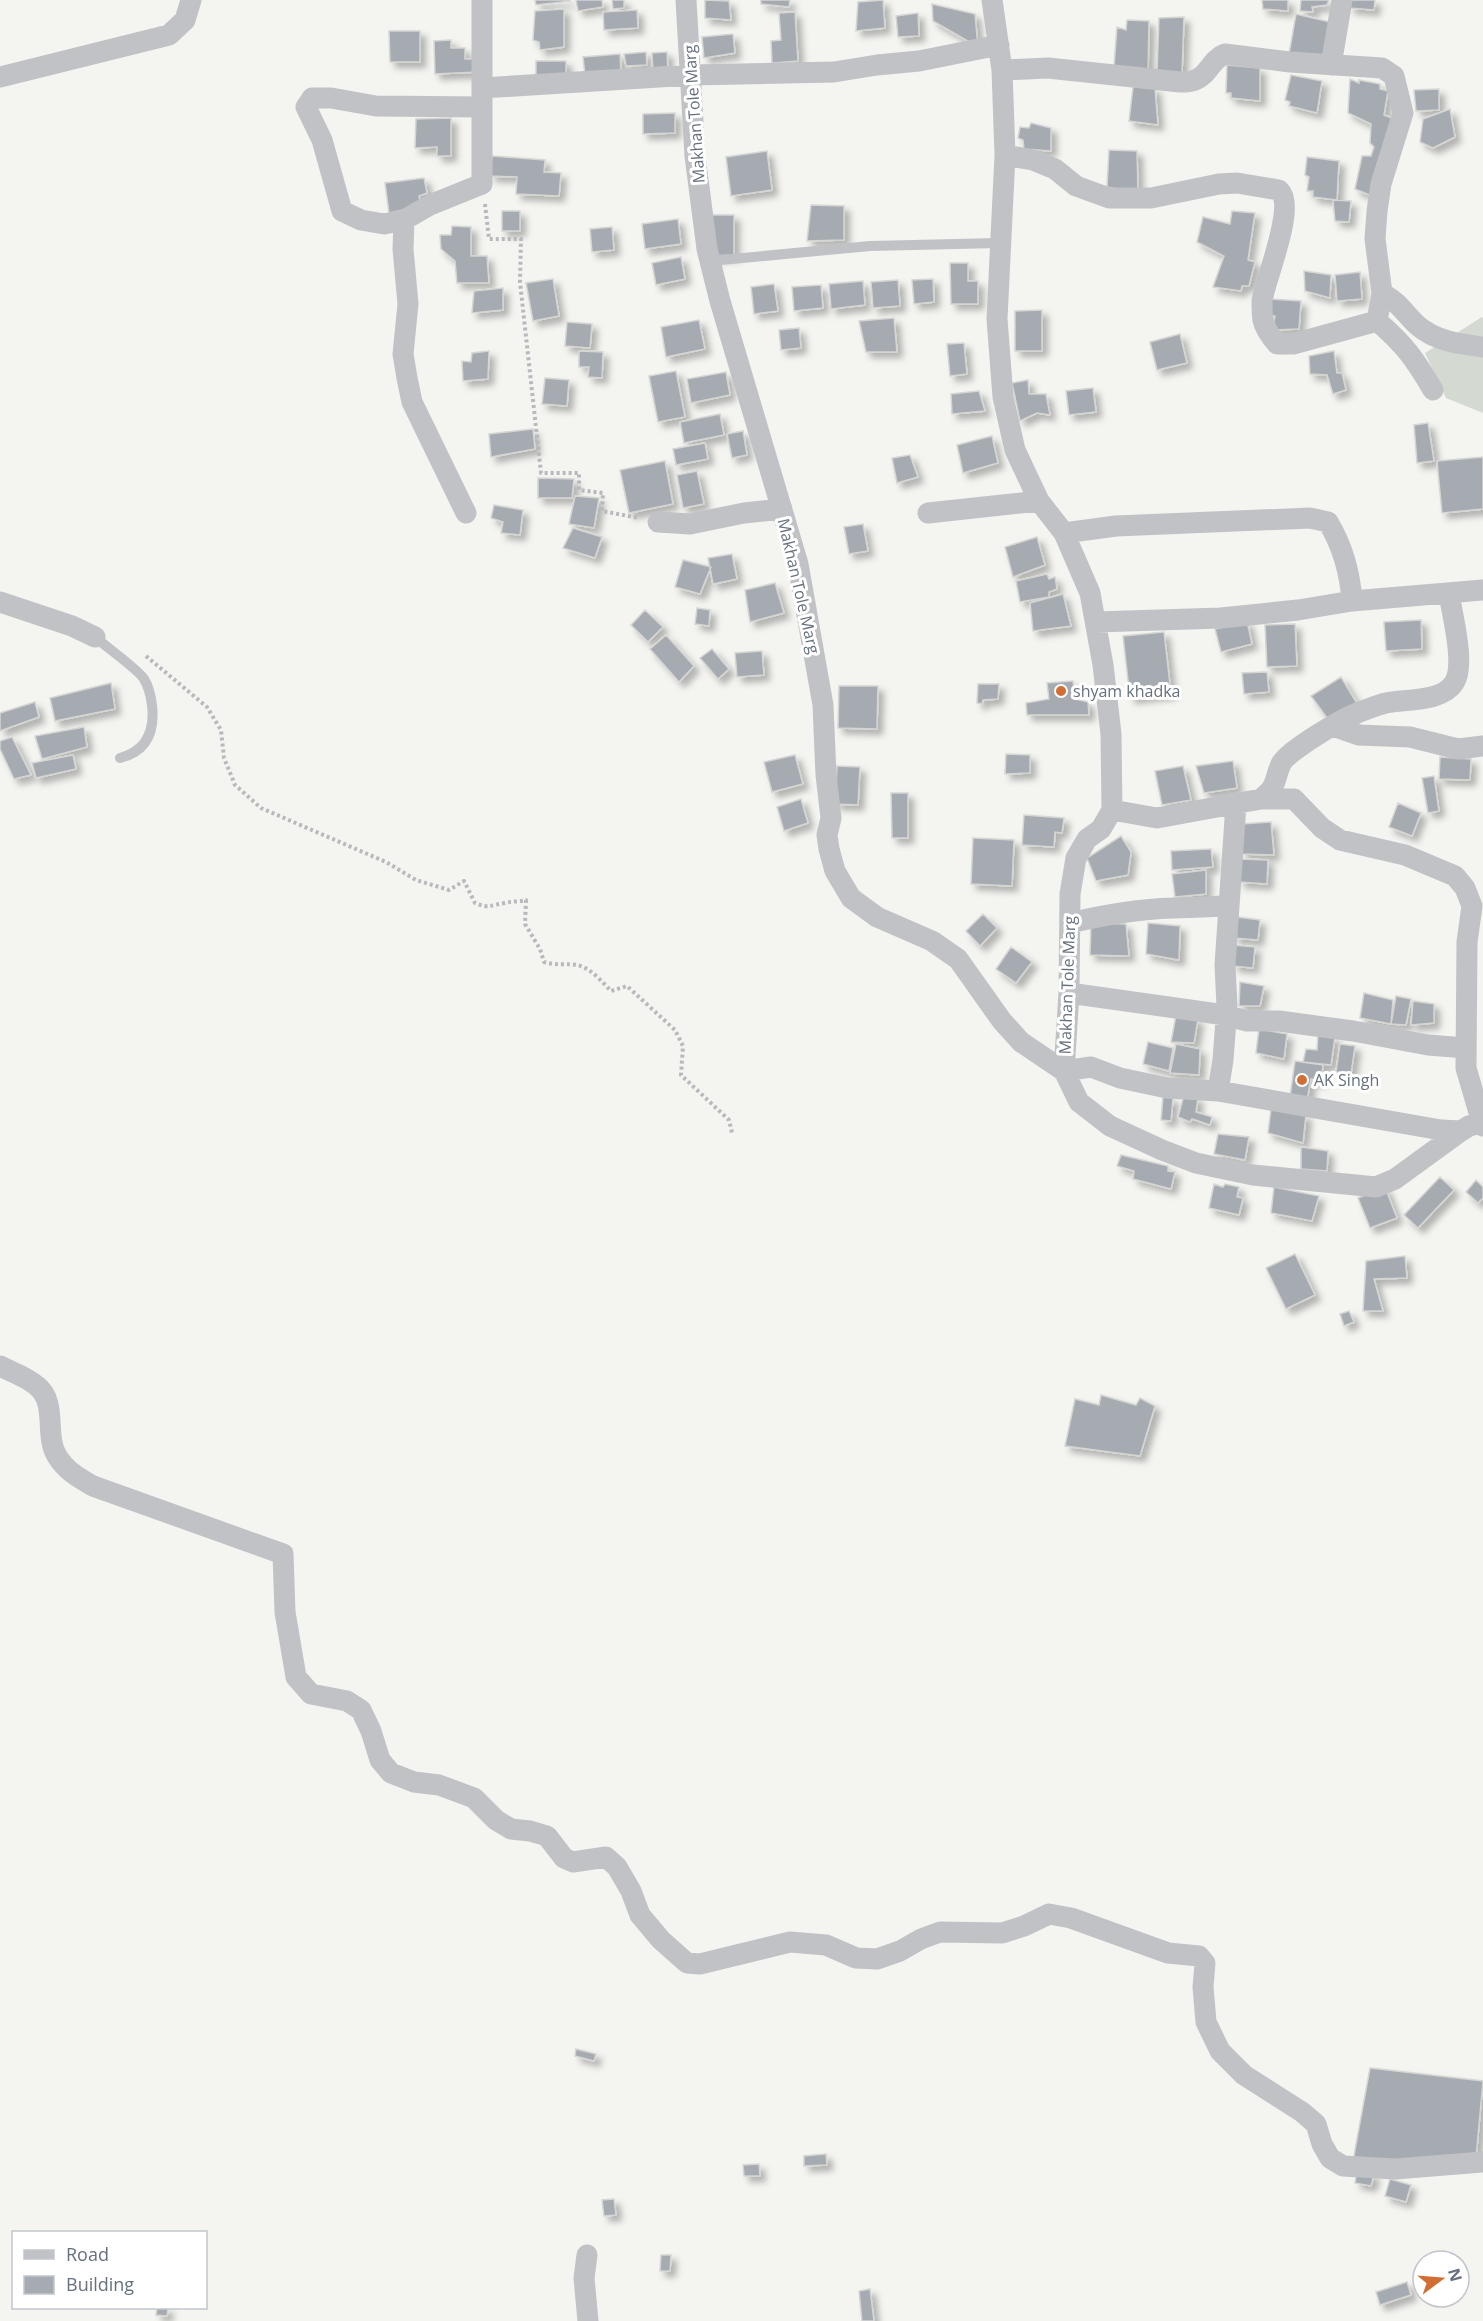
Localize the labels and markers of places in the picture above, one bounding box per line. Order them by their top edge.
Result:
place label: shyam khadka [1073,680,1181,702]
marker: shyam khadka [1054,684,1068,698]
place label: AK Singh [1314,1069,1379,1091]
marker: AK Singh [1295,1073,1309,1087]

